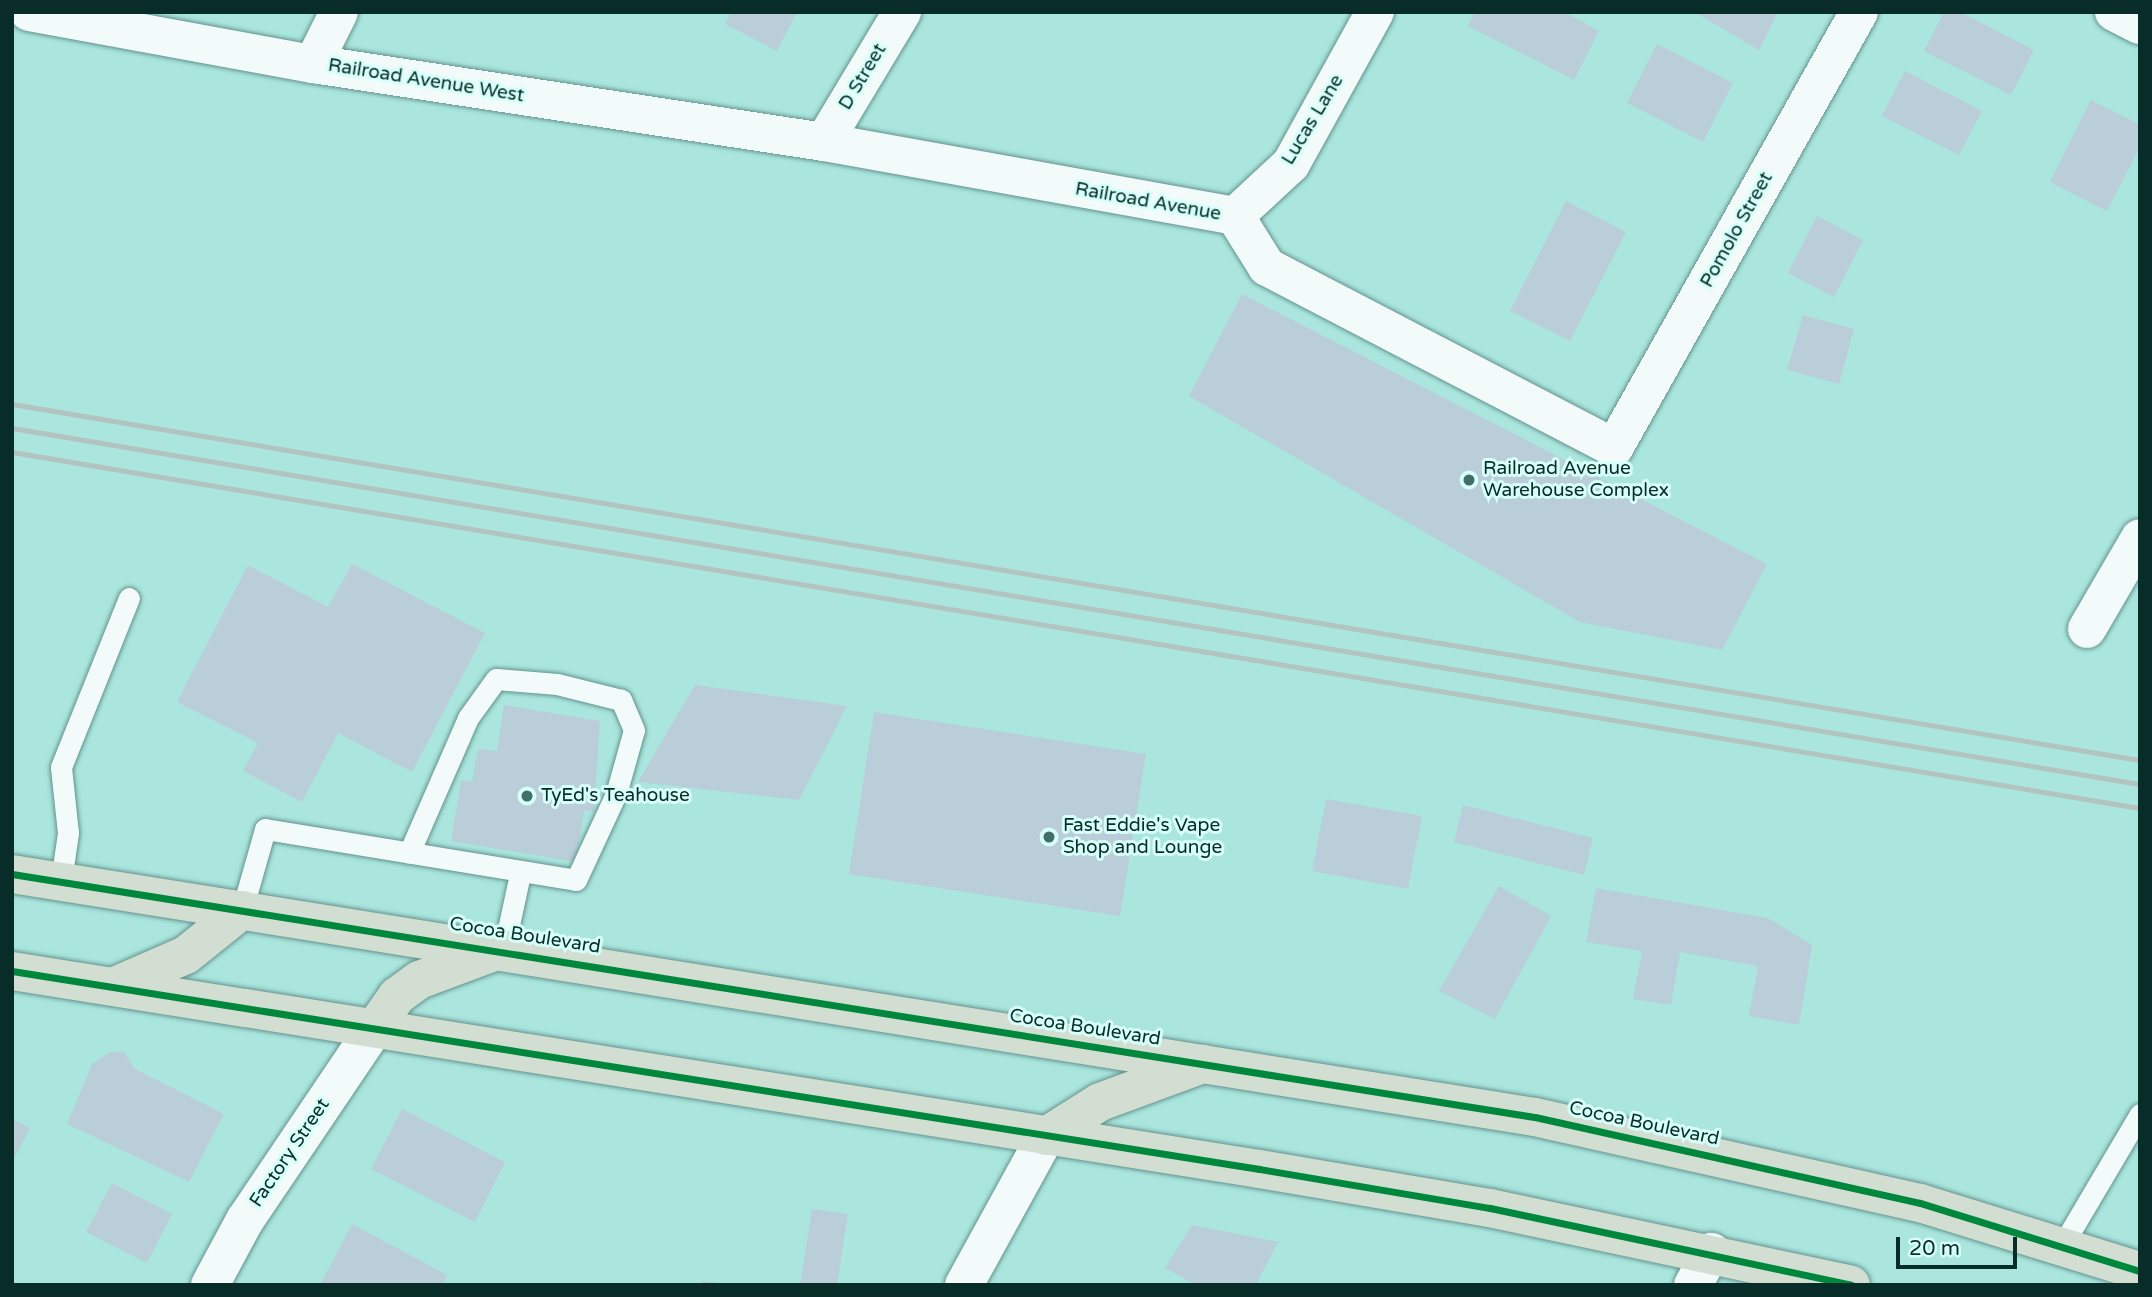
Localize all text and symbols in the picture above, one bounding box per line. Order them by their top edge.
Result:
street label: D Street [834,40,892,114]
street label: Railroad Avenue West [326,54,526,108]
street label: Lucas Lane [1277,71,1349,169]
street label: Pomolo Street [1696,168,1778,292]
street label: Railroad Avenue [1073,178,1223,226]
place label: Railroad Avenue Warehouse Complex [1483,458,1669,502]
marker: Railroad Avenue Warehouse Complex [1461,472,1477,488]
place label: TyEd's Teahouse [541,785,690,807]
marker: TyEd's Teahouse [519,788,535,804]
place label: Fast Eddie's Vape Shop and Lounge [1063,815,1222,859]
marker: Fast Eddie's Vape Shop and Lounge [1041,829,1057,845]
street label: Cocoa Boulevard [448,913,602,959]
street label: Cocoa Boulevard [1008,1005,1162,1051]
street label: Factory Street [245,1094,335,1212]
street label: Cocoa Boulevard [1567,1097,1721,1151]
scale bar [1900,1224,2021,1268]
text: 20 m [1909,1236,1960,1261]

